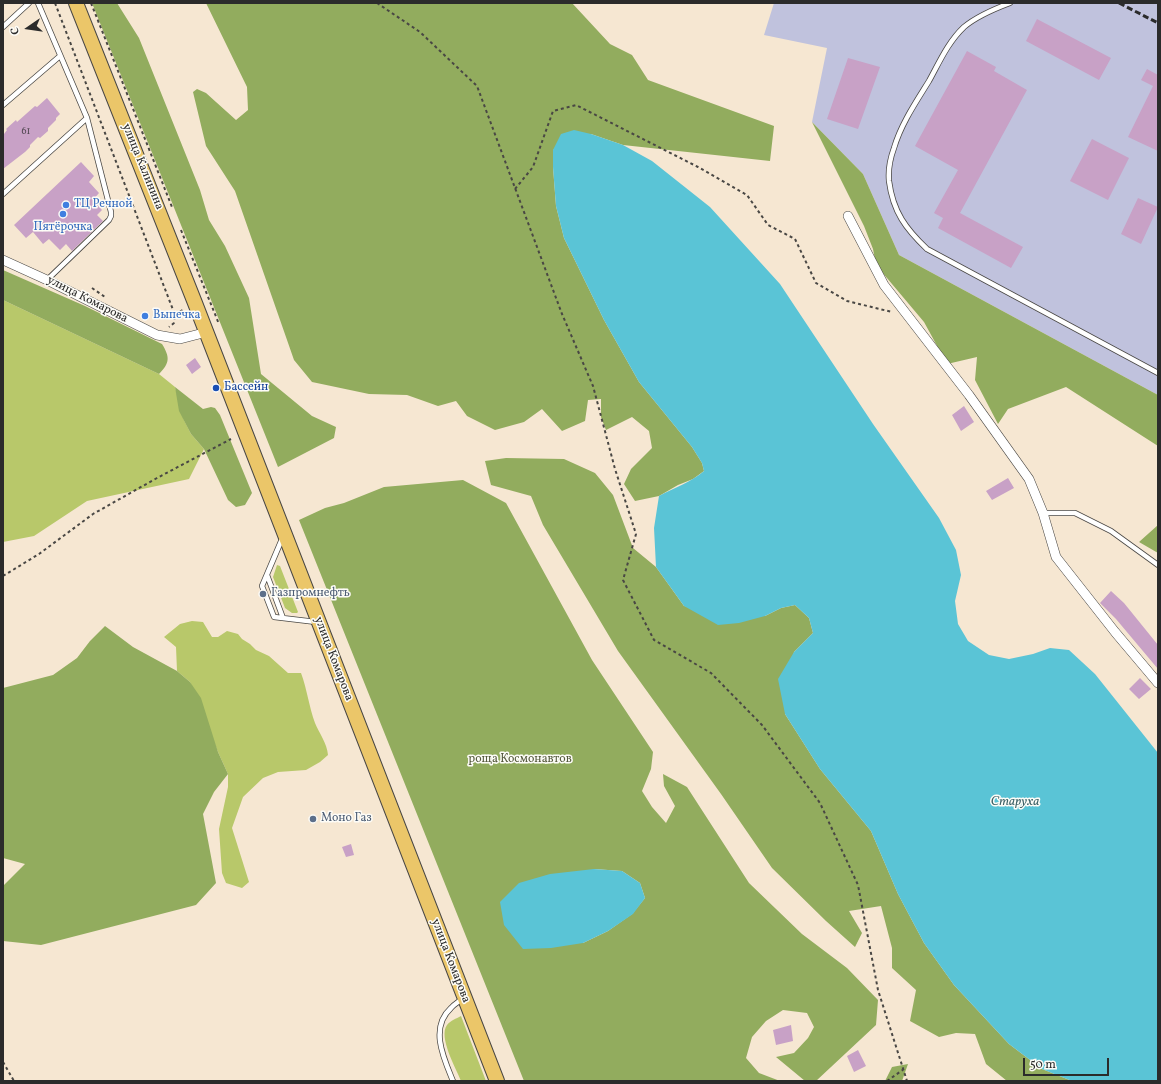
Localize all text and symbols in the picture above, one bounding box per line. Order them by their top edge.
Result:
north arrow [8,8,48,48]
text: С [8,26,24,36]
street label: улица Калинина [118,122,166,212]
house number: 61 [22,126,30,138]
place label: ТЦ Речной [74,198,132,212]
marker: ТЦ Речной [61,200,71,210]
marker: Пятёрочка [58,209,68,219]
place label: Пятёрочка [34,221,92,235]
street label: улица Комарова [44,273,130,327]
place label: Выпечка [153,309,200,323]
marker: Выпечка [140,311,150,321]
place label: Бассейн [224,381,268,395]
marker: Бассейн [211,383,221,393]
place label: Газпромнефть [271,587,350,601]
marker: Газпромнефть [258,589,268,599]
street label: улица Комарова [310,615,356,703]
park label: роща Космонавтов [468,753,572,767]
water label: Старуха [991,795,1039,811]
place label: Моно Газ [321,812,372,826]
marker: Моно Газ [308,814,318,824]
street label: улица Комарова [427,917,473,1005]
scale bar [1025,1050,1111,1076]
text: 50 m [1030,1057,1056,1073]

